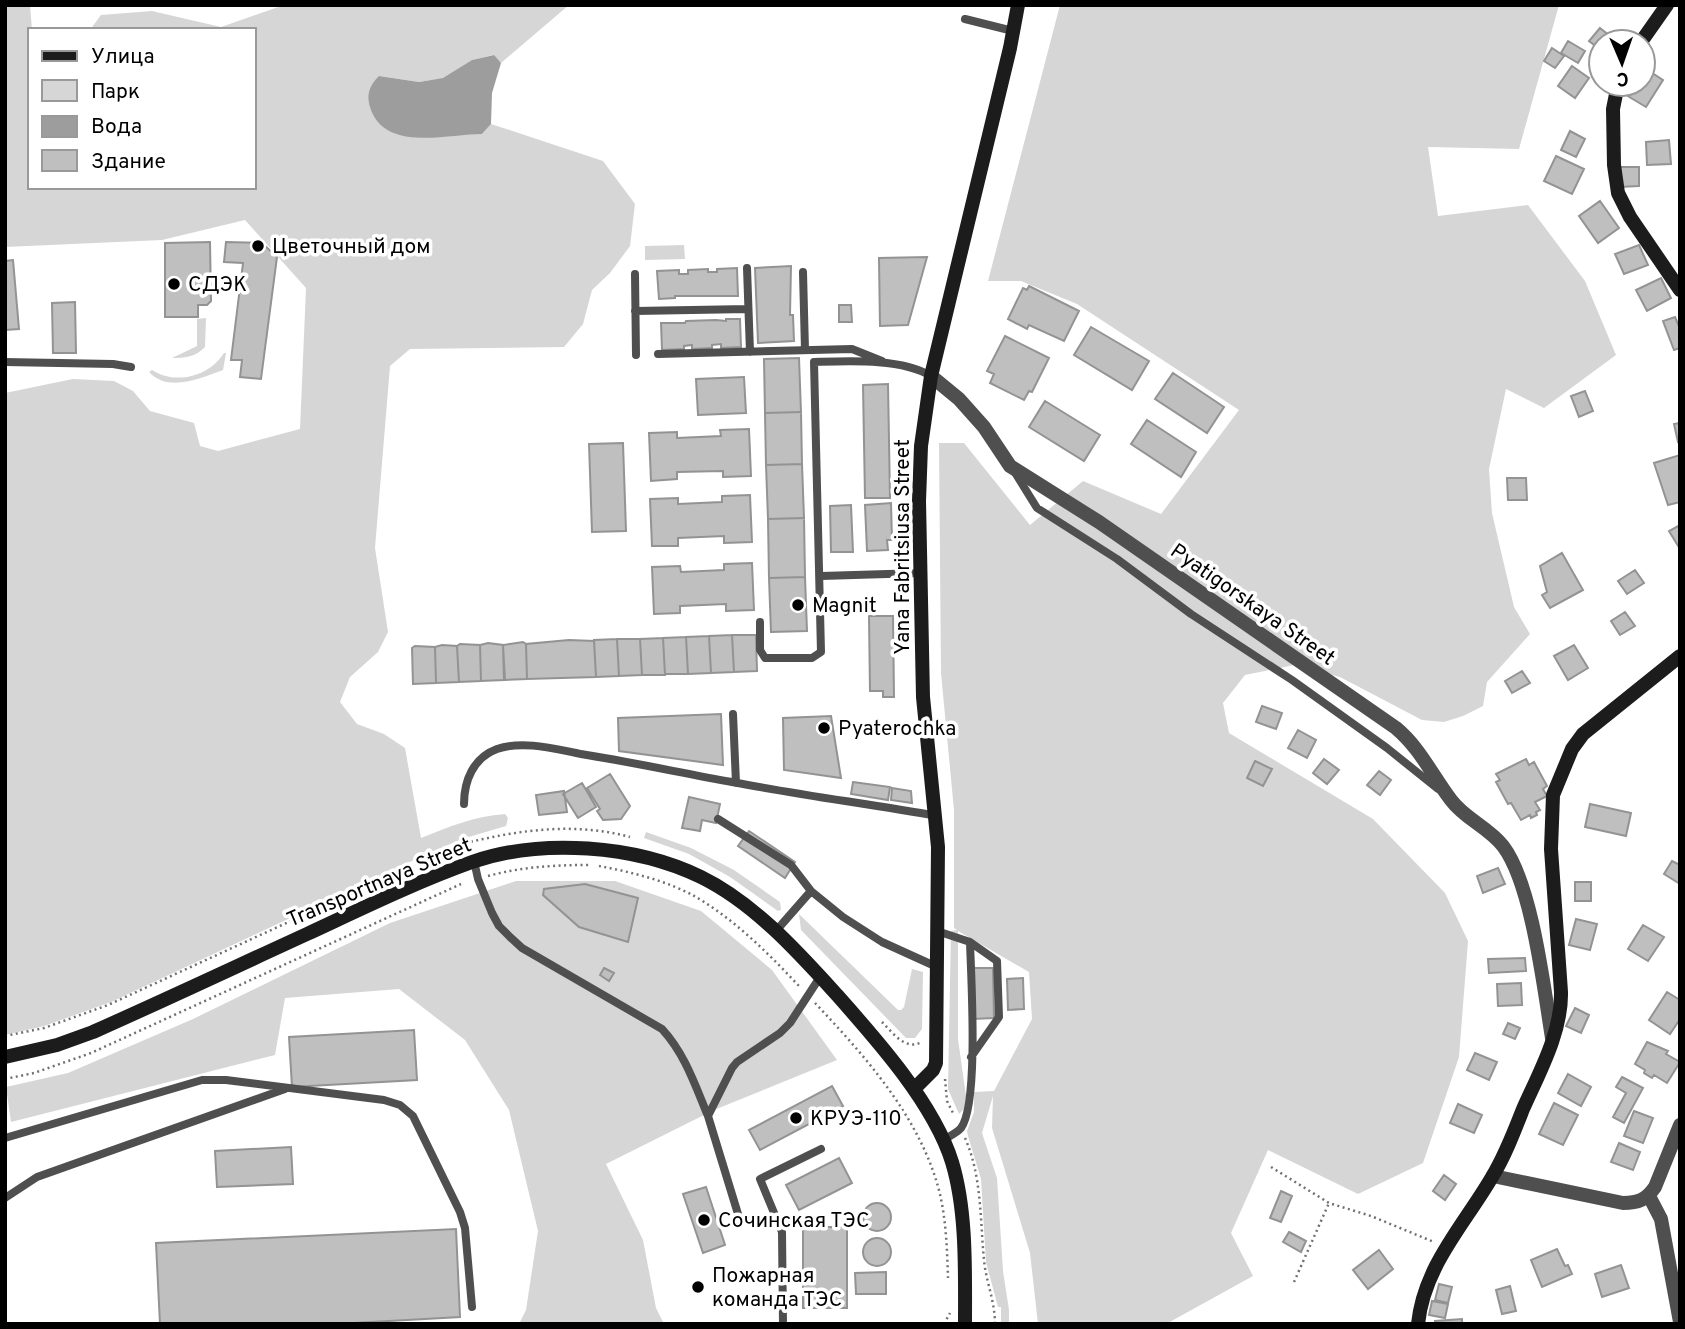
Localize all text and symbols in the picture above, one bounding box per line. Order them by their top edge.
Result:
legend [28,28,256,189]
north arrow [1587,28,1657,98]
text: Улица [91,44,155,71]
text: С [1616,66,1629,90]
text: Парк [91,79,140,106]
text: Вода [91,114,142,141]
text: Здание [91,149,166,176]
place label: Цветочный дом [272,234,431,261]
marker: Цветочный дом [250,238,266,254]
place label: СДЭК [188,272,247,299]
marker: СДЭК [166,276,182,292]
street label: Yana Fabritsiusa Street [890,439,917,655]
street label: Pyatigorskaya Street [1164,538,1340,672]
place label: Magnit [812,593,877,620]
marker: Magnit [790,597,806,613]
place label: Pyaterochka [838,716,956,743]
marker: Pyaterochka [816,720,832,736]
street label: Transportnaya Street [283,832,476,934]
place label: КРУЭ-110 [810,1106,902,1133]
marker: КРУЭ-110 [788,1110,804,1126]
place label: Сочинская ТЭС [718,1208,870,1235]
marker: Сочинская ТЭС [696,1212,712,1228]
place label: Пожарная команда ТЭС [712,1263,842,1314]
marker: Пожарная команда ТЭС [690,1279,706,1295]

